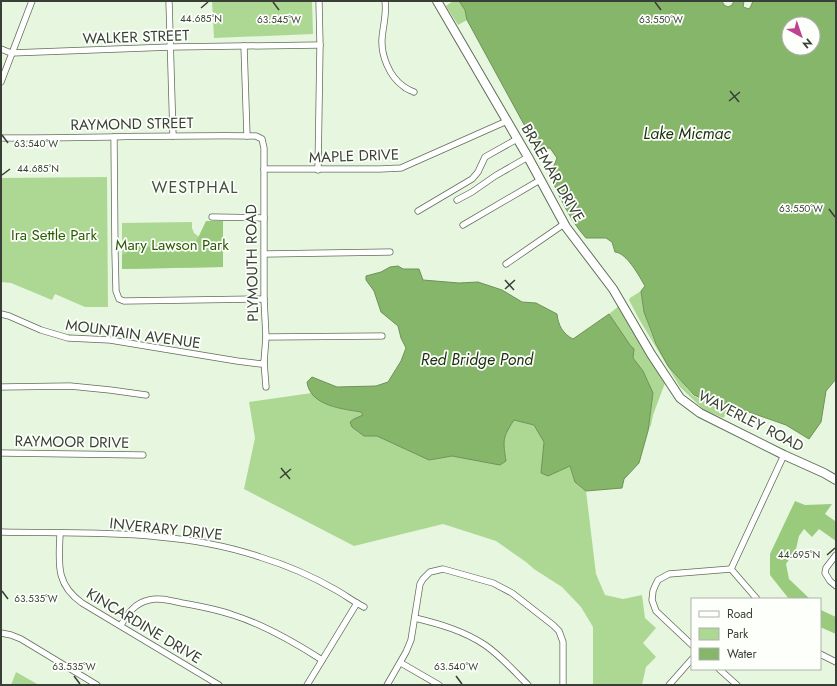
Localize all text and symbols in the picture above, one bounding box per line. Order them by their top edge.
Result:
text: 44.685°N [180,11,222,26]
text: 63.545°W [257,12,301,27]
text: 63.550°W [639,12,683,27]
north arrow [781,16,821,56]
street label: WALKER STREET [82,24,190,50]
text: N [799,35,816,53]
street label: RAYMOND STREET [70,112,194,136]
street label: BRAEMAR DRIVE [516,120,590,226]
water label: Lake Micmac [643,122,731,145]
text: 63.540°W [14,136,58,151]
street label: MAPLE DRIVE [309,143,399,169]
text: 44.685°N [17,161,59,176]
district label: WESTPHAL [152,176,238,199]
text: 63.550°W [779,201,823,216]
street label: PLYMOUTH ROAD [240,204,264,322]
park label: Ira Settle Park [11,224,97,246]
park label: Mary Lawson Park [115,234,229,256]
street label: MOUNTAIN AVENUE [64,314,202,354]
water label: Red Bridge Pond [421,348,534,371]
street label: WAVERLEY ROAD [694,385,808,457]
street label: RAYMOOR DRIVE [14,430,130,454]
street label: INVERARY DRIVE [108,512,224,546]
text: 44.695°N [778,547,820,562]
street label: KINCARDINE DRIVE [82,583,206,669]
text: 63.535°W [14,591,58,606]
legend [691,598,821,670]
text: Road [727,605,753,623]
text: Park [727,625,749,643]
text: Water [727,645,758,663]
text: 63.535°W [52,659,96,674]
text: 63.540°W [434,659,478,674]

